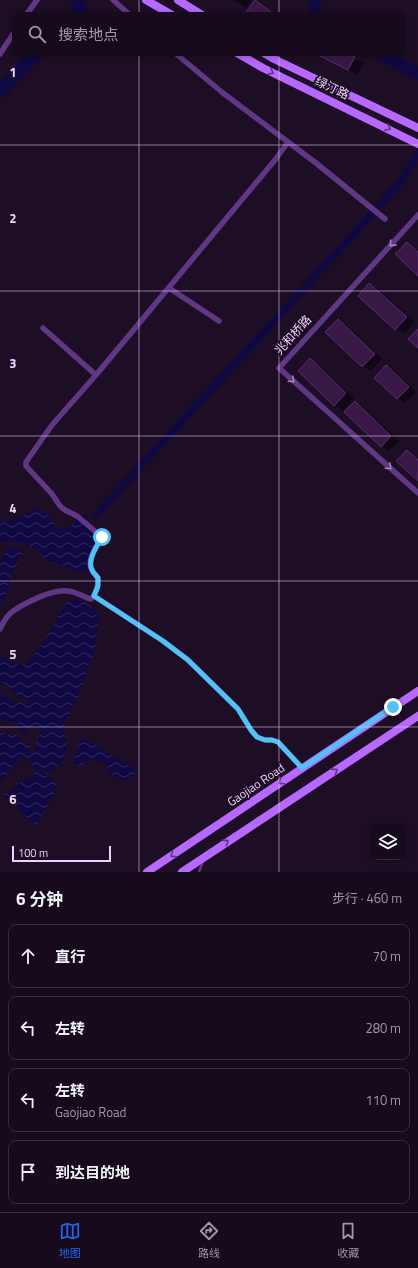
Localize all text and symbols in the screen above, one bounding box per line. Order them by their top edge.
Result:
search box [12,12,406,56]
icon: search [26,23,48,45]
text: 搜索地点 [58,23,118,46]
text: 1 [9,62,17,82]
one-way arrow [266,67,274,75]
street label: 绿汀路 [312,71,353,104]
one-way arrow [384,124,391,131]
text: 2 [9,208,17,228]
one-way arrow [389,239,396,246]
street label: 兆和桥路 [270,310,316,359]
text: 3 [9,353,17,373]
one-way arrow [287,375,295,383]
one-way arrow [384,462,392,469]
text: 4 [9,498,17,518]
route start [93,528,111,546]
text: 5 [9,644,17,664]
route end [384,698,402,716]
street label: Gaojiao Road [223,758,288,811]
one-way arrow [331,768,338,776]
one-way arrow [278,778,285,785]
text: 6 [9,789,17,809]
map controls [370,824,406,860]
button: layers [370,824,406,860]
one-way arrow [222,840,229,847]
scale bar [12,844,111,863]
text: 100 m [18,845,48,861]
one-way arrow [170,850,177,857]
text: 6 分钟 [16,886,63,912]
text: 步行 · 460 m [332,888,402,908]
icon: ahead [17,945,39,967]
text: 直行 [55,945,85,968]
text: 70 m [373,946,401,966]
icon: left [17,1017,39,1039]
text: 左转 [55,1017,85,1040]
text: 280 m [365,1018,401,1038]
text: 左转 [55,1079,85,1102]
icon: left [17,1089,39,1111]
text: 110 m [365,1090,401,1110]
text: Gaojiao Road [55,1102,126,1122]
icon: arrive [17,1161,39,1183]
text: 到达目的地 [55,1161,130,1184]
tab: 地图 [59,1220,81,1261]
tab: 路线 [198,1220,220,1261]
tab: 收藏 [337,1220,359,1261]

